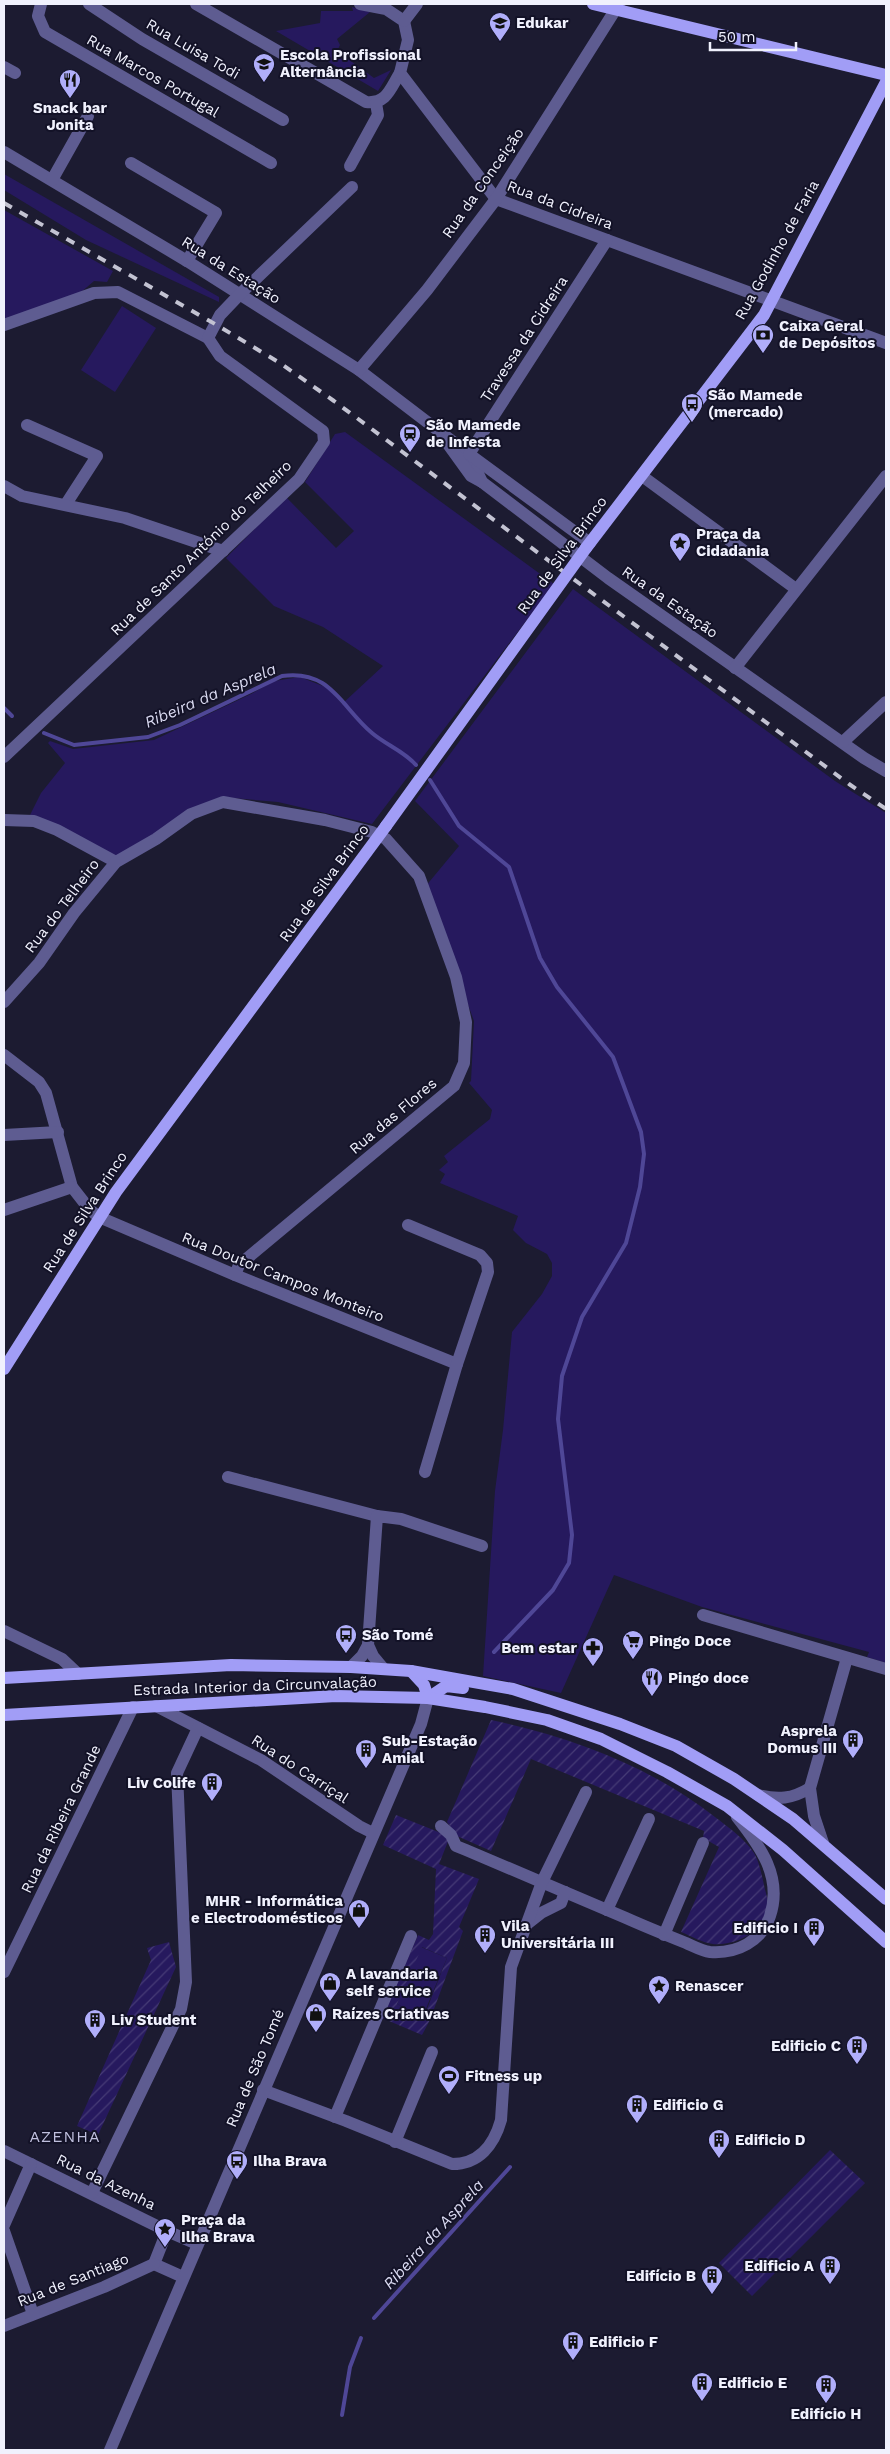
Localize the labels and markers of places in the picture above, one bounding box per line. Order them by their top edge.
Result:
school or university icon: Edukar [488,11,512,42]
place label: Edukar [516,14,569,32]
place label: Escola Profissional Alternância [280,46,421,81]
school or university icon: Escola Profissional Alternância [252,52,276,83]
restaurant icon: Snack bar Jonita [58,68,82,99]
place label: Snack bar Jonita [33,99,108,134]
place label: Caixa Geral de Depósitos [779,317,875,352]
bank icon: Caixa Geral de Depósitos [751,323,775,354]
place label: São Mamede (mercado) [708,386,803,421]
bus stop icon: São Mamede (mercado) [680,392,704,423]
place label: São Mamede de Infesta [426,416,521,451]
station icon: São Mamede de Infesta [398,422,422,453]
place label: Praça da Cidadania [696,525,769,560]
place icon: Praça da Cidadania [668,531,692,562]
bus stop icon: São Tomé [334,1623,358,1654]
place label: São Tomé [362,1626,434,1644]
supermarket icon: Pingo Doce [621,1629,645,1660]
place label: Pingo Doce [649,1632,732,1650]
pharmacy icon: Bem estar [581,1636,605,1667]
place label: Bem estar [501,1639,578,1657]
restaurant icon: Pingo doce [640,1666,664,1697]
place label: Pingo doce [668,1669,749,1687]
place label: Asprela Domus III [767,1722,837,1757]
building icon: Asprela Domus III [841,1728,865,1759]
place label: Sub-Estação Amial [382,1732,477,1767]
building icon: Sub-Estação Amial [354,1738,378,1769]
building icon: Liv Colife [200,1771,224,1802]
place label: Liv Colife [127,1774,196,1792]
place label: MHR - Informática e Electrodomésticos [191,1892,343,1927]
shop icon: MHR - Informática e Electrodomésticos [347,1898,371,1929]
building icon: Edificio I [802,1916,826,1947]
place label: Vila Universitária III [501,1917,614,1952]
place label: Edificio I [733,1919,798,1937]
building icon: Vila Universitária III [473,1923,497,1954]
place label: A lavandaria self service [346,1965,438,2000]
shop icon: A lavandaria self service [318,1971,342,2002]
place icon: Renascer [647,1974,671,2005]
place label: Renascer [675,1977,744,1995]
shop icon: Raízes Criativas [304,2002,328,2033]
place label: Raízes Criativas [332,2005,449,2023]
building icon: Liv Student [83,2008,107,2039]
place label: Liv Student [111,2011,197,2029]
building icon: Edificio C [845,2034,869,2065]
place label: Edificio C [771,2037,841,2055]
sports icon: Fitness up [437,2064,461,2095]
place label: Fitness up [465,2067,542,2085]
building icon: Edificio G [625,2093,649,2124]
place label: Edificio G [653,2096,724,2114]
building icon: Edificio D [707,2128,731,2159]
place label: Edificio D [735,2131,806,2149]
bus stop icon: Ilha Brava [225,2149,249,2180]
place label: Ilha Brava [253,2152,327,2170]
place label: Praça da Ilha Brava [181,2211,255,2246]
place icon: Praça da Ilha Brava [153,2217,177,2248]
building icon: Edificio A [818,2254,842,2285]
place label: Edificio A [744,2257,815,2275]
building icon: Edifício B [700,2264,724,2295]
place label: Edifício B [626,2267,696,2285]
building icon: Edificio F [561,2330,585,2361]
place label: Edificio F [589,2333,658,2351]
building icon: Edificio E [690,2371,714,2402]
building icon: Edifício H [814,2373,838,2404]
place label: Edificio E [718,2374,787,2392]
place label: Edifício H [791,2405,862,2423]

